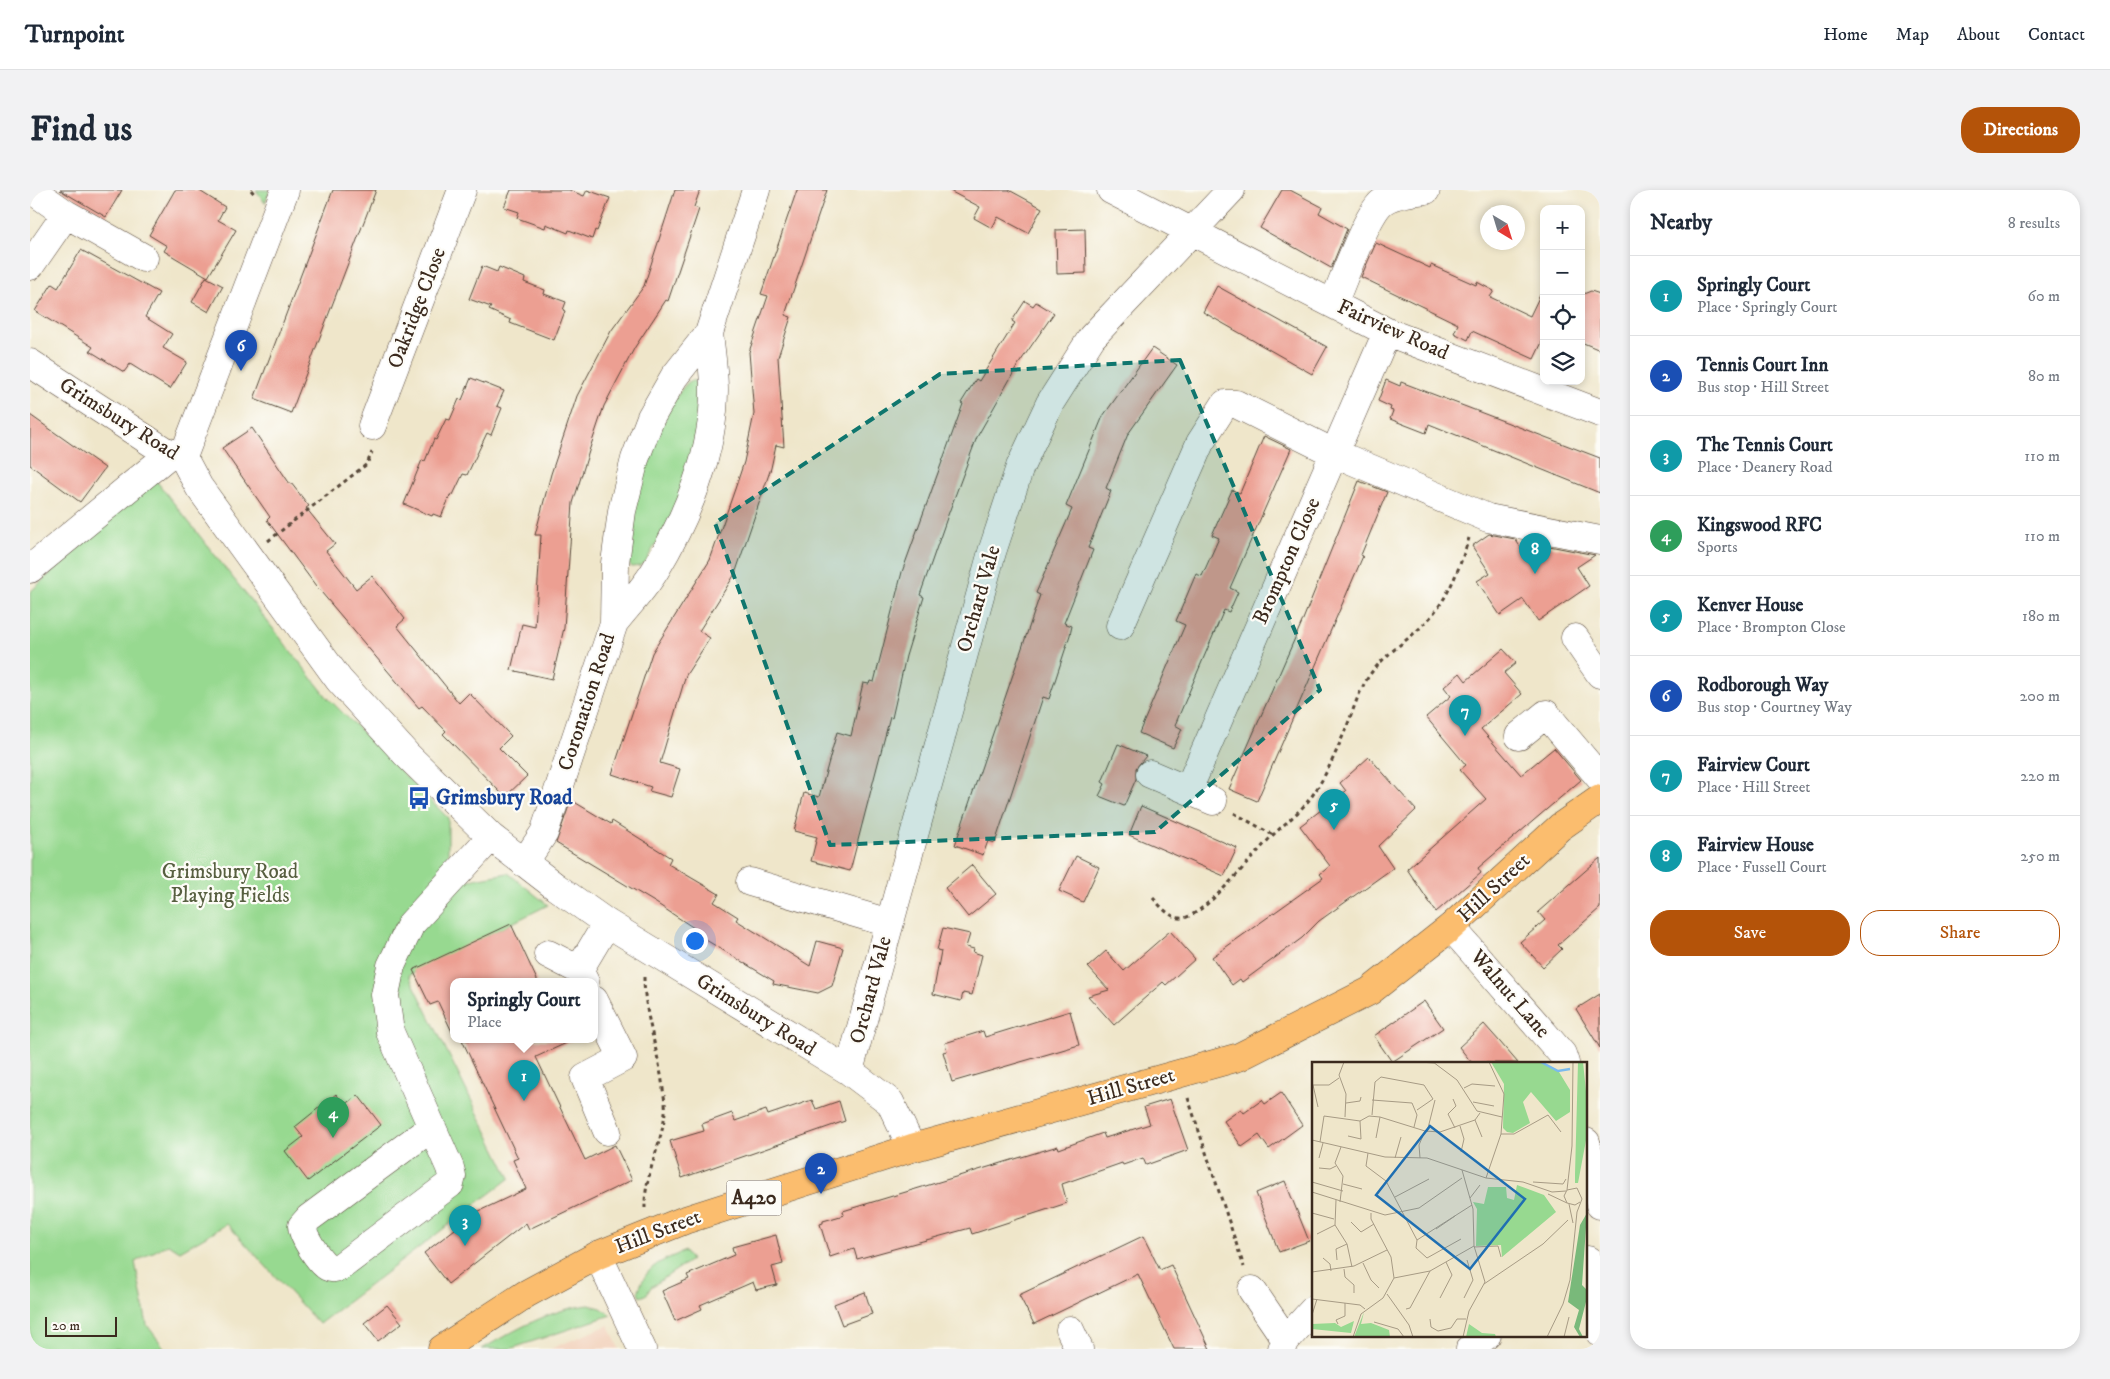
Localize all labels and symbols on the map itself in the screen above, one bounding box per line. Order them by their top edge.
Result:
north arrow [1480,205,1525,250]
street label: Oakridge Close [382,244,452,372]
street label: Fairview Road [1333,294,1453,366]
pin: 6 [225,330,257,371]
street label: Grimsbury Road [54,372,184,466]
street label: Brompton Close [1247,493,1327,628]
pin: 8 [1519,533,1551,574]
street label: Orchard Vale [951,542,1007,656]
street label: Coronation Road [552,629,622,774]
pin: 7 [1449,695,1481,736]
bus stop icon: Grimsbury Road [406,785,432,811]
place label: Grimsbury Road [436,785,573,811]
pin: 5 [1318,789,1350,830]
street label: Hill Street [1452,848,1536,928]
park label: Grimsbury Road Playing Fields [162,859,299,909]
your location [682,928,708,954]
street label: Orchard Vale [844,933,898,1047]
street label: Walnut Lane [1464,944,1556,1044]
street label: Grimsbury Road [691,968,821,1062]
pin: 1 [508,1060,540,1101]
street label: Hill Street [1084,1062,1178,1112]
inset map [1312,1062,1588,1336]
pin: 4 [317,1097,349,1138]
pin: 2 [805,1153,837,1194]
road number: A420 [726,1180,782,1216]
street label: Hill Street [611,1204,705,1260]
pin: 3 [449,1205,481,1246]
scale bar [45,1314,118,1337]

